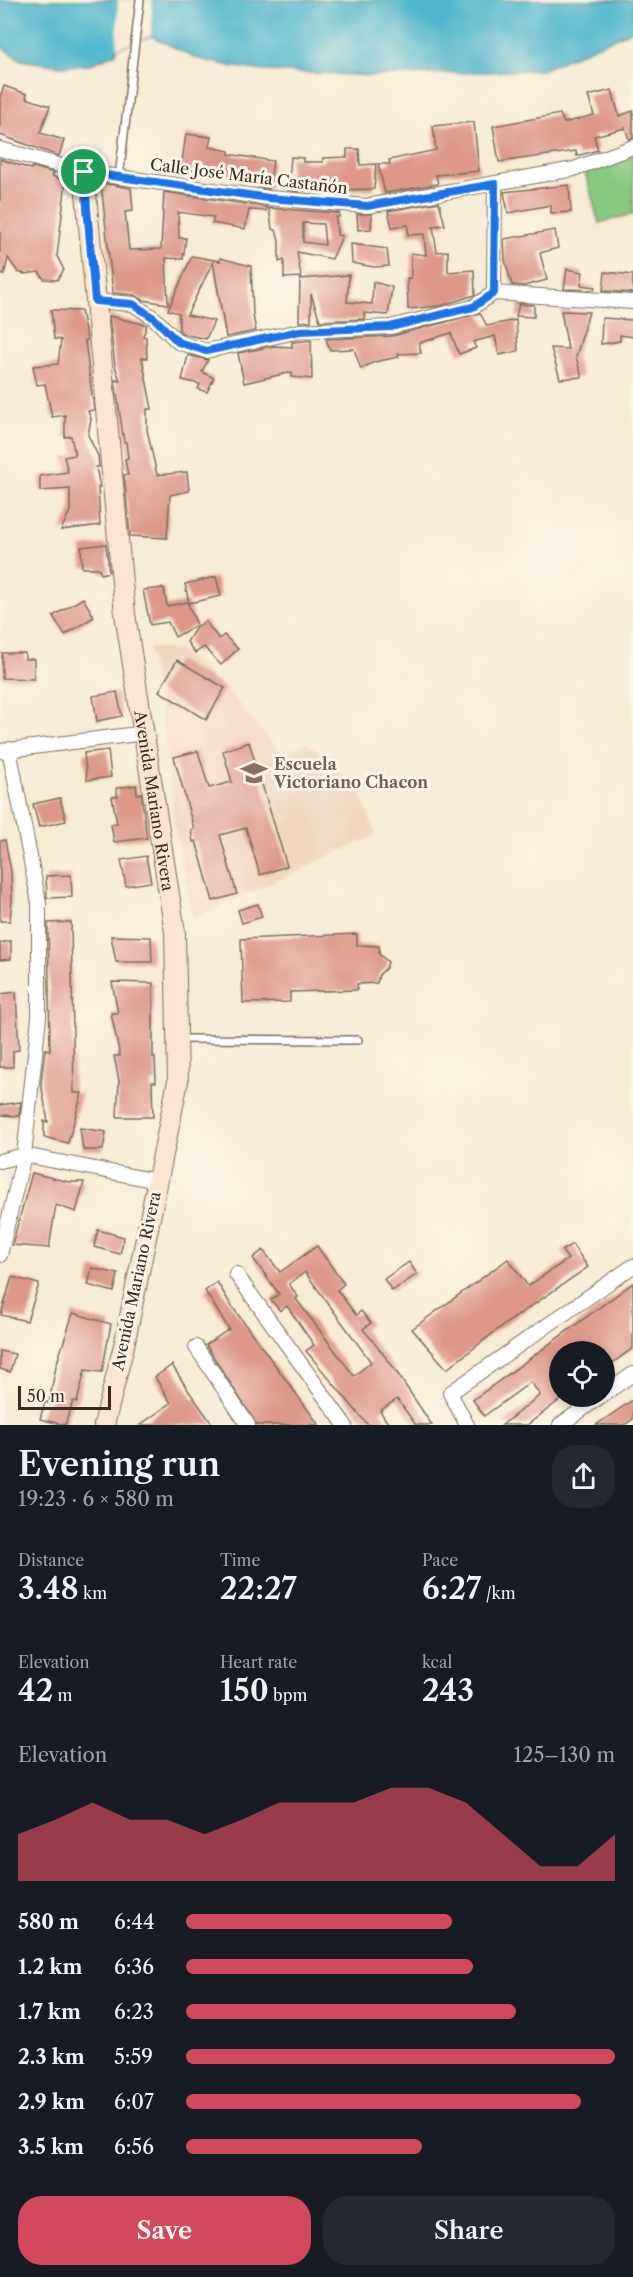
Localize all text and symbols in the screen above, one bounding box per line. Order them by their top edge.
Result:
pin [58,146,109,197]
street label: Calle José María Castañón [149,154,349,198]
icon: arrive [67,155,100,188]
street label: Avenida Mariano Rivera [130,708,179,893]
place label: Escuela Victoriano Chacon [273,754,428,792]
school or university icon: Escuela Victoriano Chacon [239,758,269,788]
street label: Avenida Mariano Rivera [107,1189,165,1373]
map controls [549,1341,615,1407]
button: locate [549,1341,615,1407]
scale bar [18,1383,111,1410]
text: 50 m [27,1386,65,1406]
text: Evening run [18,1444,220,1485]
button: share [552,1445,615,1508]
text: 19:23 · 6 × 580 m [18,1487,174,1511]
text: Distance [18,1550,84,1570]
text: Time [220,1550,260,1570]
text: Pace [422,1550,458,1570]
text: 3.48 [18,1570,79,1607]
text: 22:27 [220,1570,297,1607]
text: 6:27 [422,1570,481,1607]
text: km [79,1583,107,1603]
text: /km [481,1583,516,1603]
text: Elevation [18,1652,89,1672]
text: Heart rate [220,1652,297,1672]
text: kcal [422,1652,452,1672]
text: 42 [18,1672,53,1709]
text: 150 [220,1672,269,1709]
text: 243 [422,1672,474,1709]
text: m [53,1685,72,1705]
text: bpm [269,1685,307,1705]
text: Elevation [18,1743,107,1767]
text: 125–130 m [514,1743,615,1767]
text: 580 m [18,1910,79,1934]
text: 6:44 [114,1910,154,1934]
text: 1.2 km [18,1955,82,1979]
text: 6:36 [114,1955,154,1979]
text: 1.7 km [18,2000,81,2024]
text: 6:23 [114,2000,154,2024]
text: 2.3 km [18,2045,85,2069]
text: 5:59 [114,2045,153,2069]
text: 2.9 km [18,2090,85,2114]
text: 6:07 [114,2090,154,2114]
text: 3.5 km [18,2135,84,2159]
text: 6:56 [114,2135,154,2159]
button: Save [18,2196,311,2265]
button: Share [323,2196,615,2265]

